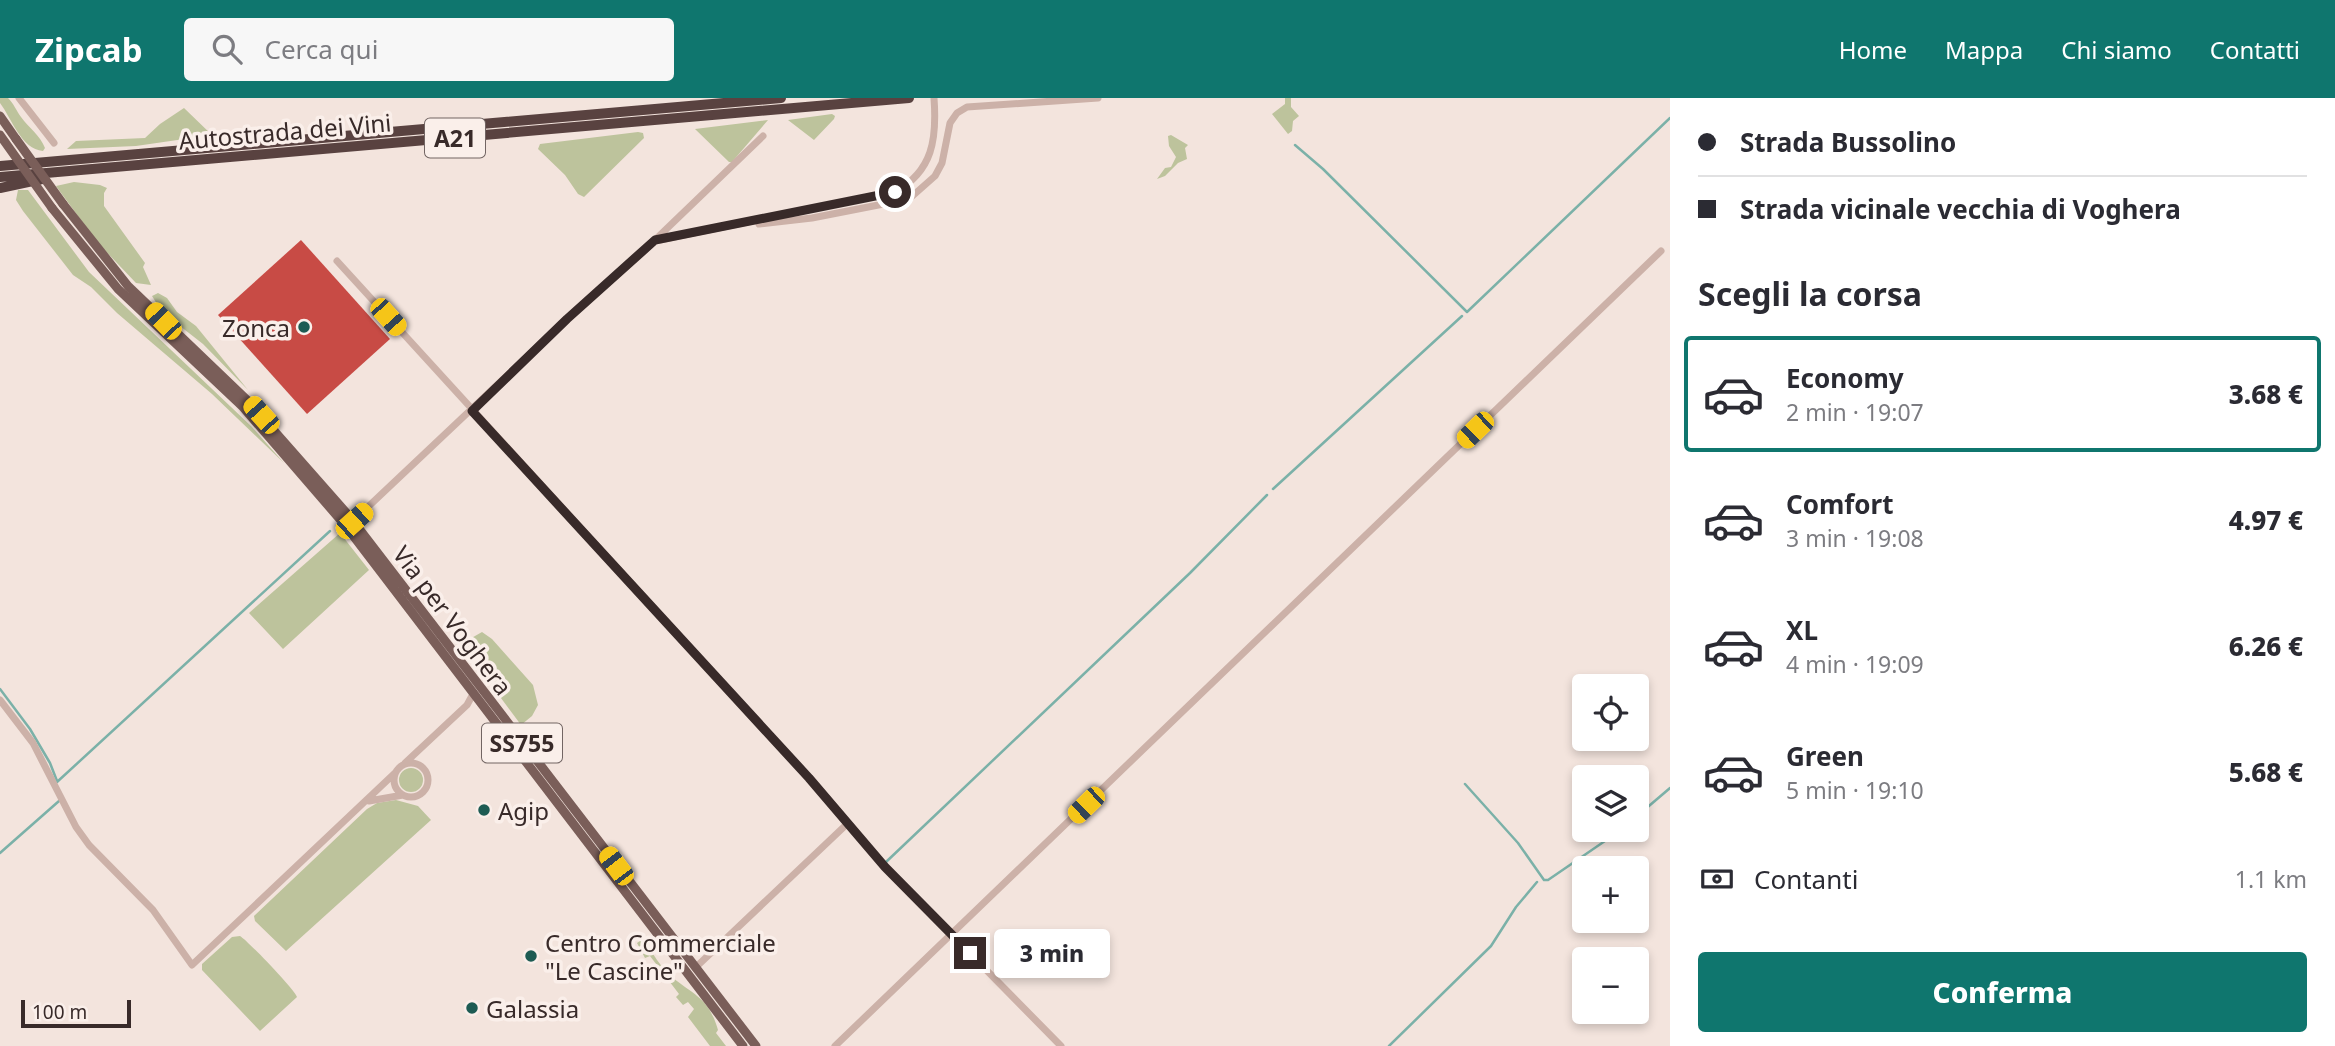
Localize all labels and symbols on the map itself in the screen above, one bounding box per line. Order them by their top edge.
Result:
street label: Autostrada dei Vini [177,105,393,157]
road number: A21 [425,118,485,158]
route start [879,176,911,208]
car [367,294,410,340]
car [141,299,186,343]
place label: Zonca [222,311,290,344]
marker: Zonca [296,319,312,335]
car [240,392,283,438]
car [1453,408,1498,452]
car [332,499,377,543]
street label: Via per Voghera [386,539,520,701]
road number: SS755 [482,723,562,762]
car [1064,783,1109,827]
place label: Agip [498,794,549,827]
marker: Agip [476,802,492,818]
car [595,843,638,889]
place label: Centro Commerciale "Le Cascine" [545,926,776,987]
callout: 3 min [995,928,1110,978]
route end [954,937,986,969]
marker: Centro Commerciale "Le Cascine" [523,948,539,964]
place label: Galassia [486,992,579,1025]
scale bar [21,997,131,1029]
marker: Galassia [464,1000,480,1016]

